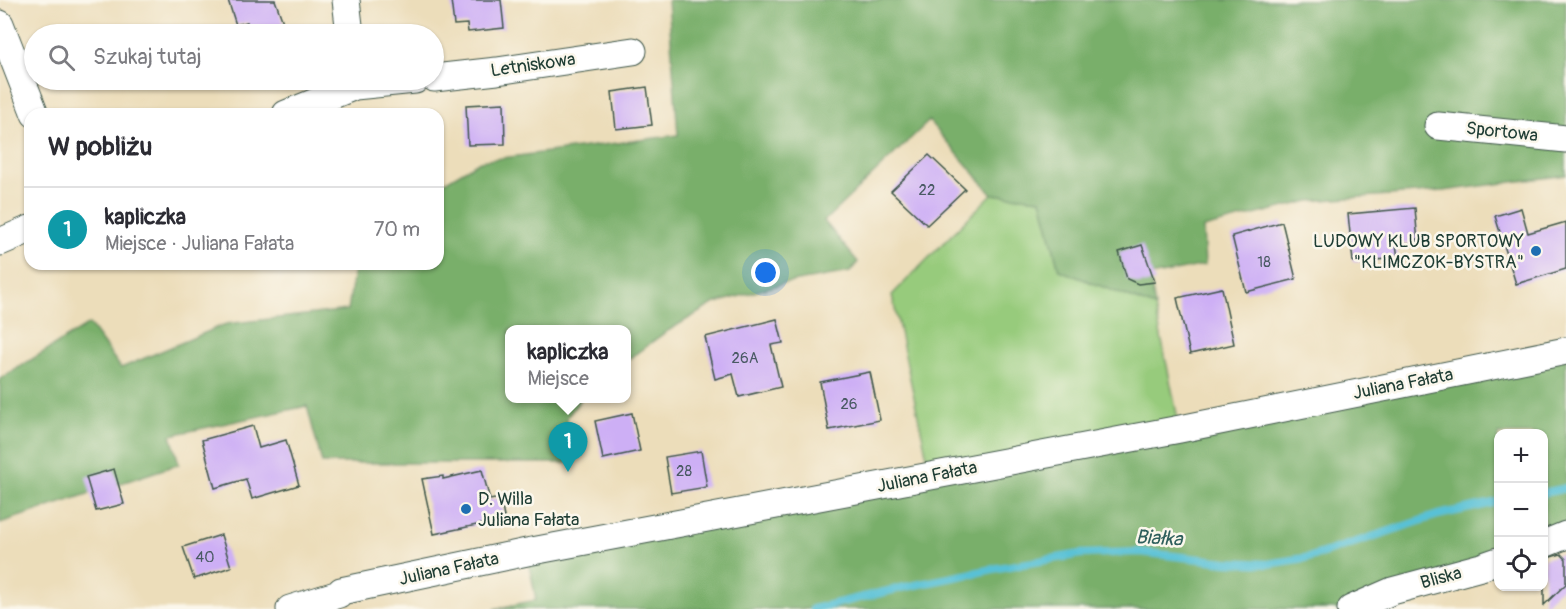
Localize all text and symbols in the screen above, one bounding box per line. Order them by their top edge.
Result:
search box [24,24,444,90]
icon: search [45,41,78,74]
text: Szukaj tutaj [93,43,202,71]
street label: Letniskowa [489,48,577,82]
street label: Sportowa [1465,117,1539,147]
text: W pobliżu [48,131,152,163]
house number: 22 [919,181,935,200]
text: kapliczka [105,203,186,231]
text: 1 [64,217,71,242]
text: 70 m [374,217,420,242]
place label: LUDOWY KLUB SPORTOWY "KLIMCZOK-BYSTRA" [1313,230,1525,274]
text: Miejsce · Juliana Fałata [105,231,294,256]
marker: LUDOWY KLUB SPORTOWY "KLIMCZOK-BYSTRA" [1529,244,1543,258]
house number: 18 [1257,253,1271,272]
your location [751,258,780,287]
popup [505,325,631,403]
text: kapliczka [528,338,608,366]
house number: 26A [732,349,759,368]
street label: Juliana Fałata [1351,363,1455,405]
text: Miejsce [528,366,589,391]
house number: 26 [840,395,858,414]
pin: 1 [548,422,588,472]
map controls [1494,429,1548,591]
button: + [1494,429,1548,483]
street label: Juliana Fałata [875,456,979,498]
house number: 28 [676,462,692,481]
button: − [1494,483,1548,537]
place label: D. Willa Juliana Fałata [478,488,579,532]
marker: D. Willa Juliana Fałata [459,502,473,516]
water label: Białka [1135,524,1185,552]
button: locate [1494,537,1548,591]
street label: Juliana Fałata [397,547,501,591]
house number: 40 [196,548,214,567]
street label: Bliska [1418,562,1464,594]

